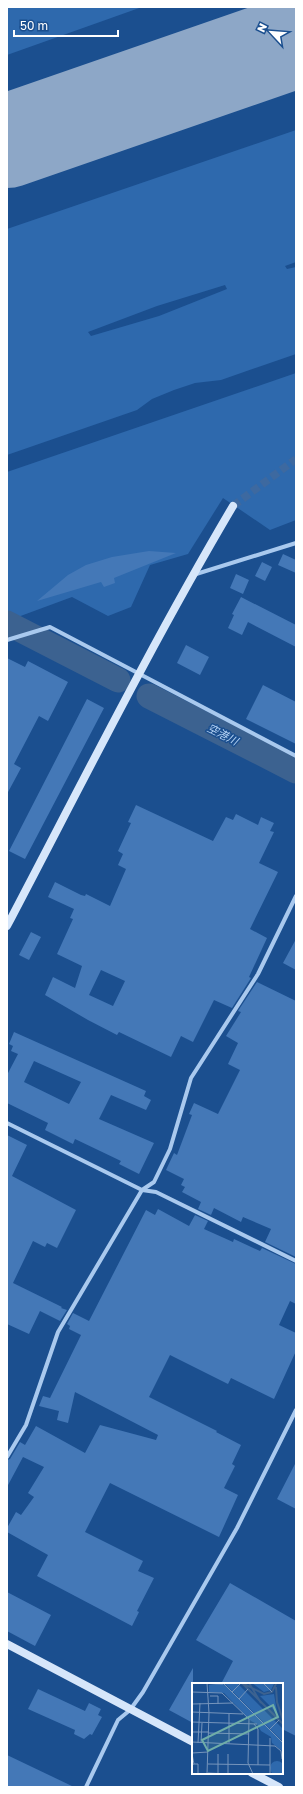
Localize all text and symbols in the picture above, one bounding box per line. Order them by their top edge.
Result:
scale bar [14,12,118,38]
north arrow [251,12,291,52]
text: 50 m [20,18,48,33]
text: N [254,21,269,34]
water label: 空港川 [205,721,242,748]
inset map [192,1683,283,1774]

